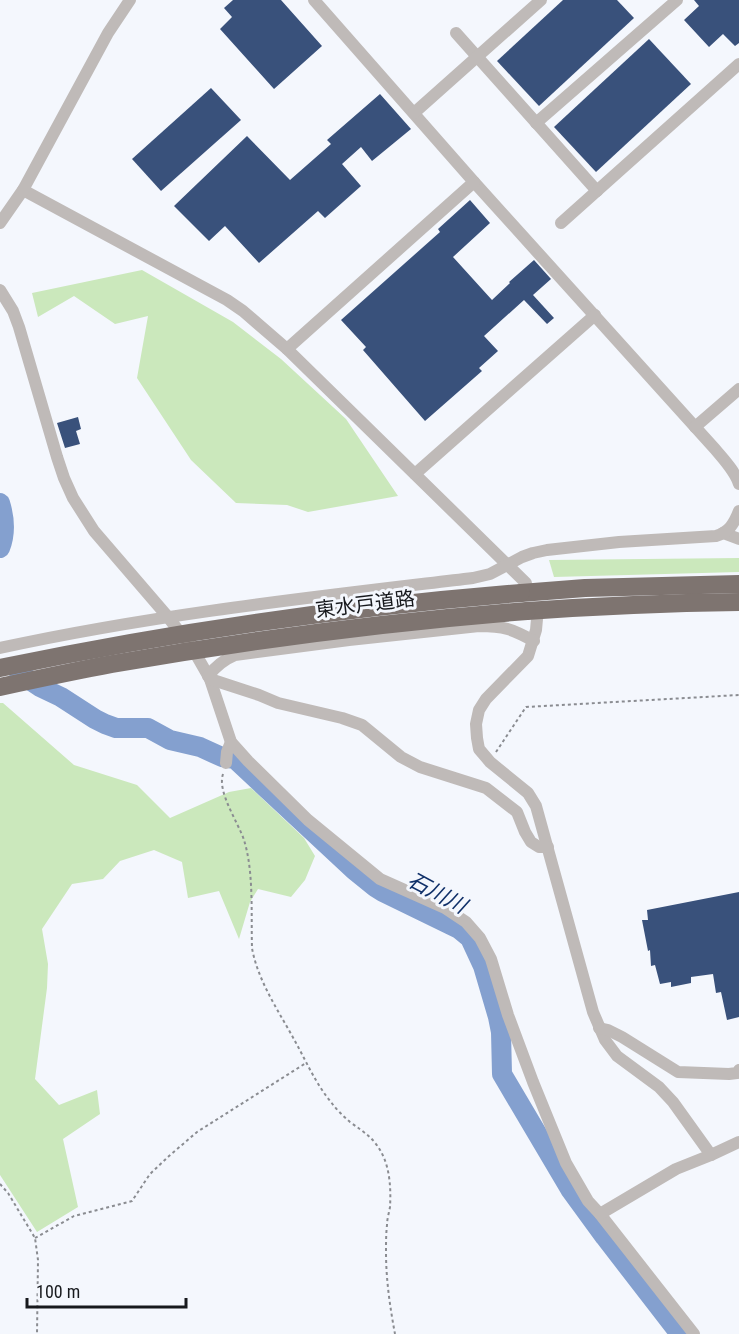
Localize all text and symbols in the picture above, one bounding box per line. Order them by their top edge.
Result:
street label: 東水戸道路 [314,586,416,622]
water label: 石川川 [404,868,472,919]
scale bar [27,1271,186,1309]
text: 100 m [36,1281,80,1302]

